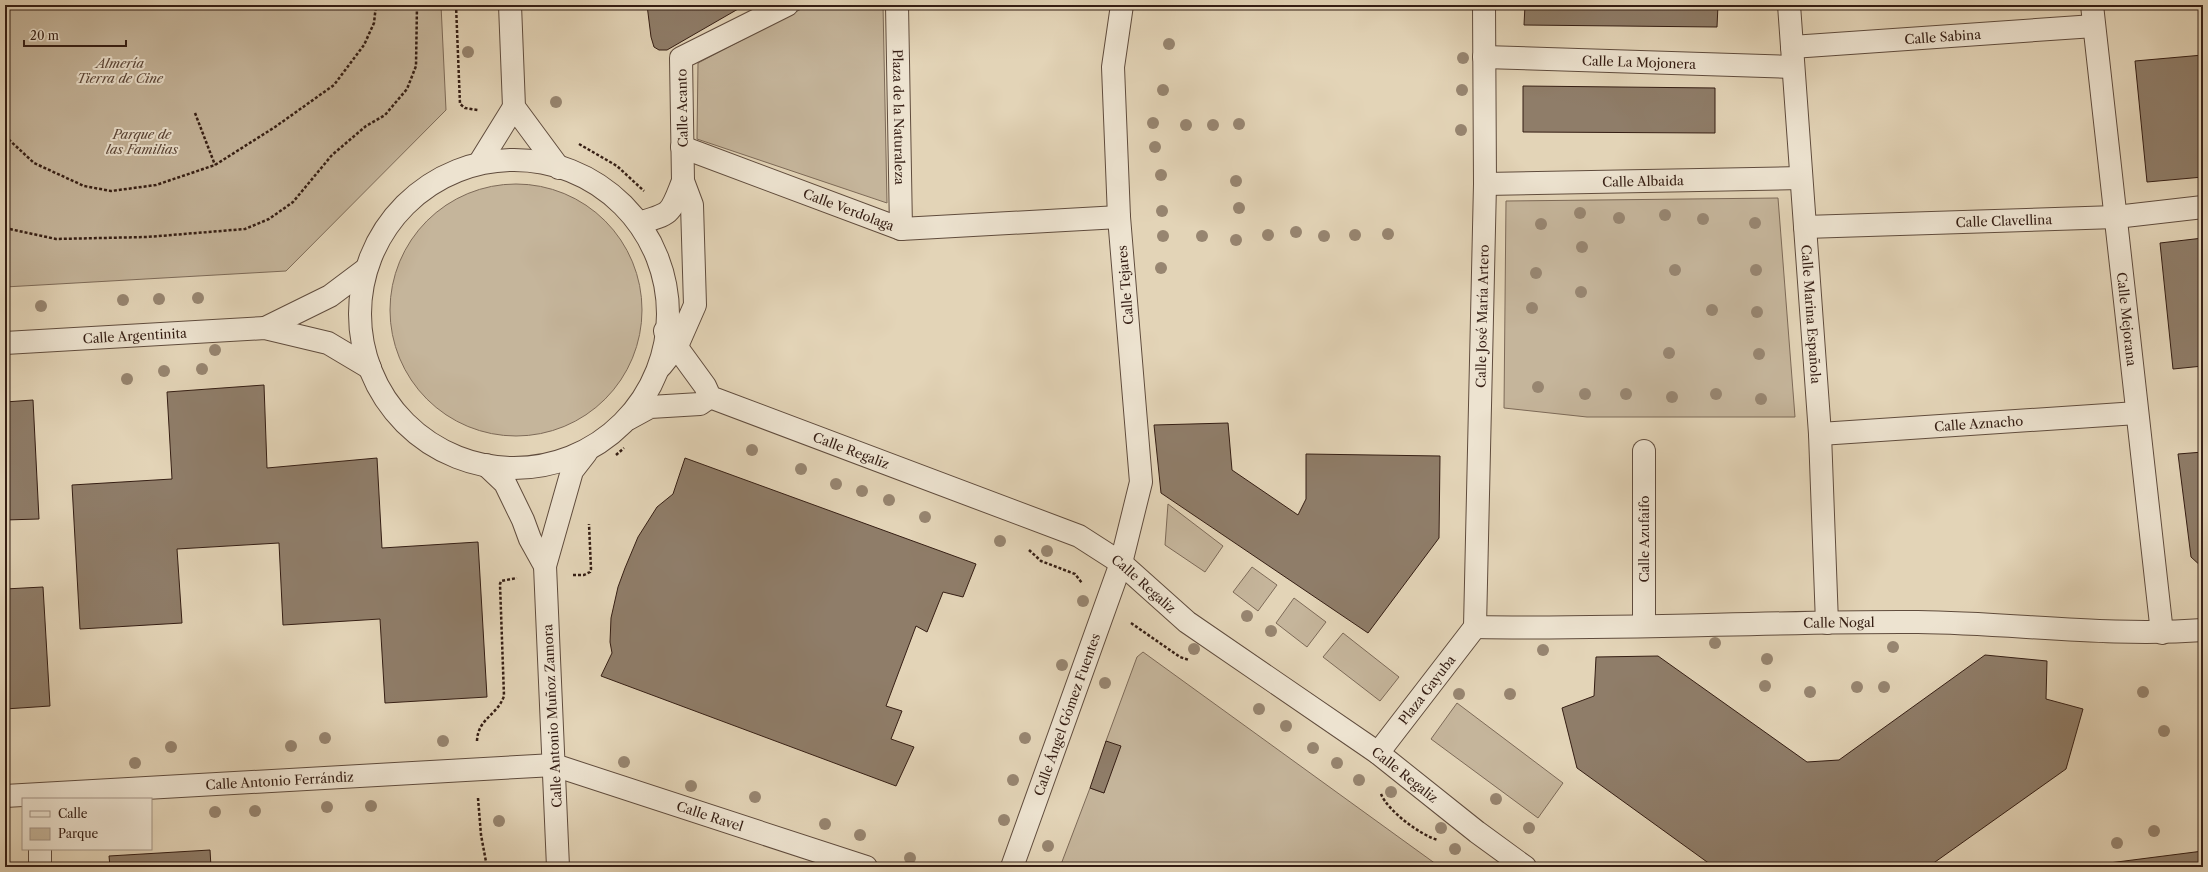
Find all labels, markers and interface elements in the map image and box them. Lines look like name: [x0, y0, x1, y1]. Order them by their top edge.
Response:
scale bar: [24, 22, 126, 48]
street label: Calle Sabina: [1904, 26, 1982, 47]
text: 20 m: [30, 28, 59, 43]
street label: Plaza de la Naturaleza: [890, 49, 908, 185]
street label: Calle La Mojonera: [1582, 52, 1696, 72]
park label: Almería Tierra de Cine: [77, 55, 164, 86]
street label: Calle Acanto: [673, 69, 691, 147]
park label: Parque de las Familias: [106, 126, 178, 157]
street label: Calle Albaida: [1602, 172, 1684, 190]
street label: Calle Verdolaga: [801, 185, 897, 234]
street label: Calle Clavellina: [1955, 211, 2053, 230]
street label: Calle Tejares: [1114, 244, 1136, 325]
street label: Calle José María Artero: [1472, 244, 1492, 388]
street label: Calle Marina Española: [1798, 244, 1824, 384]
street label: Calle Mejorana: [2114, 271, 2140, 367]
street label: Calle Argentinita: [82, 325, 187, 347]
street label: Calle Aznacho: [1934, 413, 2024, 434]
street label: Calle Regaliz: [811, 429, 892, 472]
street label: Calle Azufaifo: [1636, 495, 1652, 583]
street label: Calle Regaliz: [1109, 551, 1179, 616]
street label: Calle Nogal: [1803, 614, 1875, 631]
street label: Calle Antonio Muñoz Zamora: [539, 624, 565, 808]
street label: Calle Ángel Gómez Fuentes: [1030, 631, 1103, 798]
street label: Plaza Gayuba: [1395, 652, 1459, 727]
street label: Calle Regaliz: [1369, 743, 1442, 806]
street label: Calle Antonio Ferrándiz: [205, 768, 354, 793]
legend: [22, 798, 152, 850]
street label: Calle Ravel: [675, 798, 746, 834]
text: Calle: [58, 806, 88, 821]
text: Parque: [58, 826, 99, 841]

